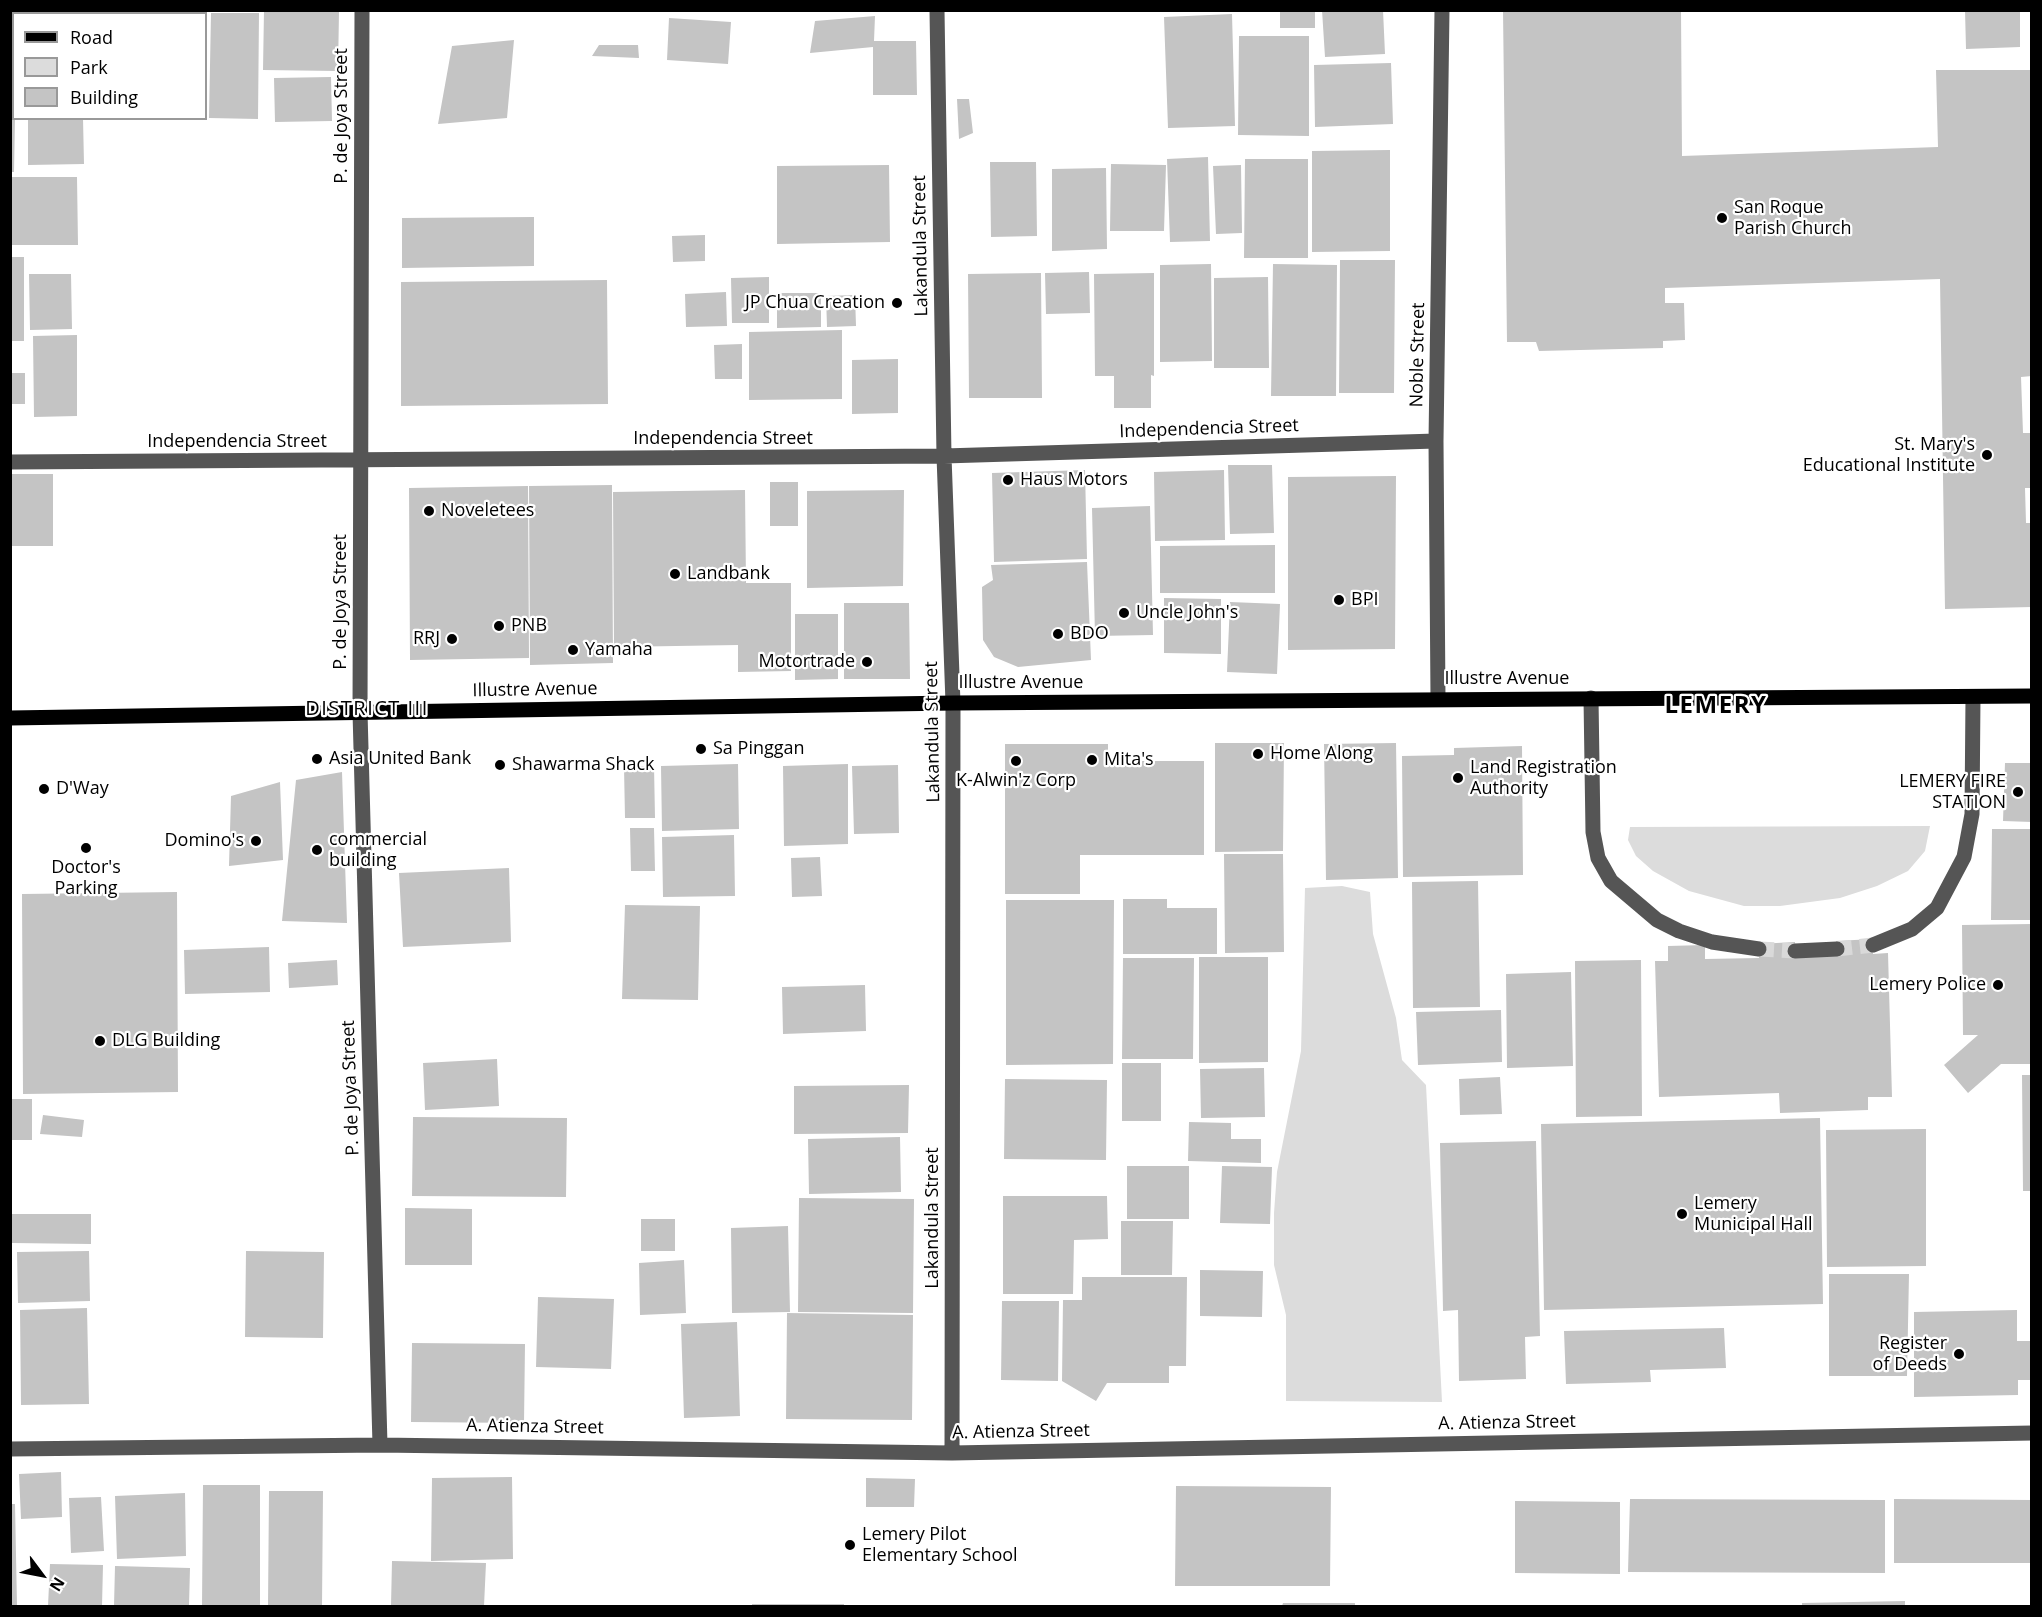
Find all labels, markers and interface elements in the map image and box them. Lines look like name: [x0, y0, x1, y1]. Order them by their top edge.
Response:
legend: [12, 12, 207, 120]
text: Road: [70, 25, 113, 49]
street label: P. de Joya Street: [331, 48, 353, 184]
text: Park: [70, 55, 108, 79]
text: Building: [70, 85, 138, 109]
street label: Lakandula Street: [909, 175, 933, 317]
place label: San Roque Parish Church: [1734, 197, 1851, 240]
marker: San Roque Parish Church: [1715, 211, 1729, 225]
place label: JP Chua Creation: [745, 292, 885, 314]
marker: JP Chua Creation: [890, 296, 904, 310]
street label: Noble Street: [1406, 302, 1430, 408]
street label: Independencia Street: [1119, 415, 1299, 443]
street label: Independencia Street: [633, 428, 813, 450]
street label: Independencia Street: [147, 431, 327, 453]
place label: St. Mary's Educational Institute: [1803, 434, 1975, 476]
marker: St. Mary's Educational Institute: [1980, 448, 1994, 462]
place label: Haus Motors: [1020, 469, 1128, 491]
marker: Haus Motors: [1001, 473, 1015, 487]
place label: Noveletees: [441, 500, 534, 522]
marker: Noveletees: [422, 504, 436, 518]
street label: P. de Joya Street: [330, 534, 352, 670]
place label: Landbank: [687, 563, 770, 585]
marker: Landbank: [668, 567, 682, 581]
place label: BPI: [1351, 589, 1378, 611]
marker: BPI: [1332, 593, 1346, 607]
place label: Uncle John's: [1136, 602, 1238, 624]
marker: Uncle John's: [1117, 606, 1131, 620]
place label: PNB: [511, 615, 547, 637]
marker: PNB: [492, 619, 506, 633]
place label: BDO: [1070, 623, 1109, 645]
marker: BDO: [1051, 627, 1065, 641]
place label: RRJ: [413, 628, 440, 650]
marker: RRJ: [445, 632, 459, 646]
place label: Yamaha: [585, 639, 653, 661]
marker: Yamaha: [566, 643, 580, 657]
place label: Motortrade: [758, 651, 855, 673]
marker: Motortrade: [860, 655, 874, 669]
street label: Lakandula Street: [921, 661, 945, 803]
street label: Illustre Avenue: [1445, 668, 1569, 690]
street label: Illustre Avenue: [959, 672, 1083, 694]
street label: Illustre Avenue: [472, 678, 598, 702]
district label: LEMERY: [1665, 692, 1767, 720]
district label: DISTRICT III: [305, 697, 429, 721]
place label: Sa Pinggan: [713, 738, 805, 760]
marker: Sa Pinggan: [694, 742, 708, 756]
place label: Home Along: [1270, 743, 1373, 765]
marker: Home Along: [1251, 747, 1265, 761]
place label: Asia United Bank: [329, 748, 471, 770]
place label: Mita's: [1104, 749, 1154, 771]
marker: Asia United Bank: [310, 752, 324, 766]
marker: Mita's: [1085, 753, 1099, 767]
place label: Shawarma Shack: [512, 754, 655, 776]
marker: K-Alwin'z Corp: [1009, 754, 1023, 768]
place label: Land Registration Authority: [1470, 757, 1617, 800]
marker: Shawarma Shack: [493, 758, 507, 772]
place label: K-Alwin'z Corp: [956, 770, 1076, 792]
marker: Land Registration Authority: [1451, 771, 1465, 785]
place label: LEMERY FIRE STATION: [1899, 771, 2006, 814]
place label: D'Way: [56, 778, 109, 800]
marker: D'Way: [37, 782, 51, 796]
marker: LEMERY FIRE STATION: [2011, 785, 2025, 799]
place label: commercial building: [329, 829, 427, 872]
place label: Domino's: [165, 830, 244, 852]
marker: Domino's: [249, 834, 263, 848]
marker: Doctor's Parking: [79, 841, 93, 855]
marker: commercial building: [310, 843, 324, 857]
place label: Doctor's Parking: [51, 857, 121, 900]
place label: Lemery Police: [1869, 974, 1986, 996]
marker: Lemery Police: [1991, 978, 2005, 992]
street label: P. de Joya Street: [338, 1020, 364, 1156]
place label: DLG Building: [112, 1030, 220, 1052]
marker: DLG Building: [93, 1034, 107, 1048]
street label: Lakandula Street: [922, 1147, 944, 1289]
place label: Lemery Municipal Hall: [1694, 1193, 1813, 1236]
marker: Lemery Municipal Hall: [1675, 1207, 1689, 1221]
place label: Register of Deeds: [1873, 1333, 1947, 1376]
marker: Register of Deeds: [1952, 1347, 1966, 1361]
street label: A. Atienza Street: [1438, 1411, 1576, 1435]
street label: A. Atienza Street: [466, 1415, 604, 1439]
street label: A. Atienza Street: [952, 1420, 1090, 1444]
place label: Lemery Pilot Elementary School: [862, 1524, 1018, 1567]
marker: Lemery Pilot Elementary School: [843, 1538, 857, 1552]
north arrow: [12, 1545, 72, 1605]
text: N: [44, 1573, 70, 1596]

